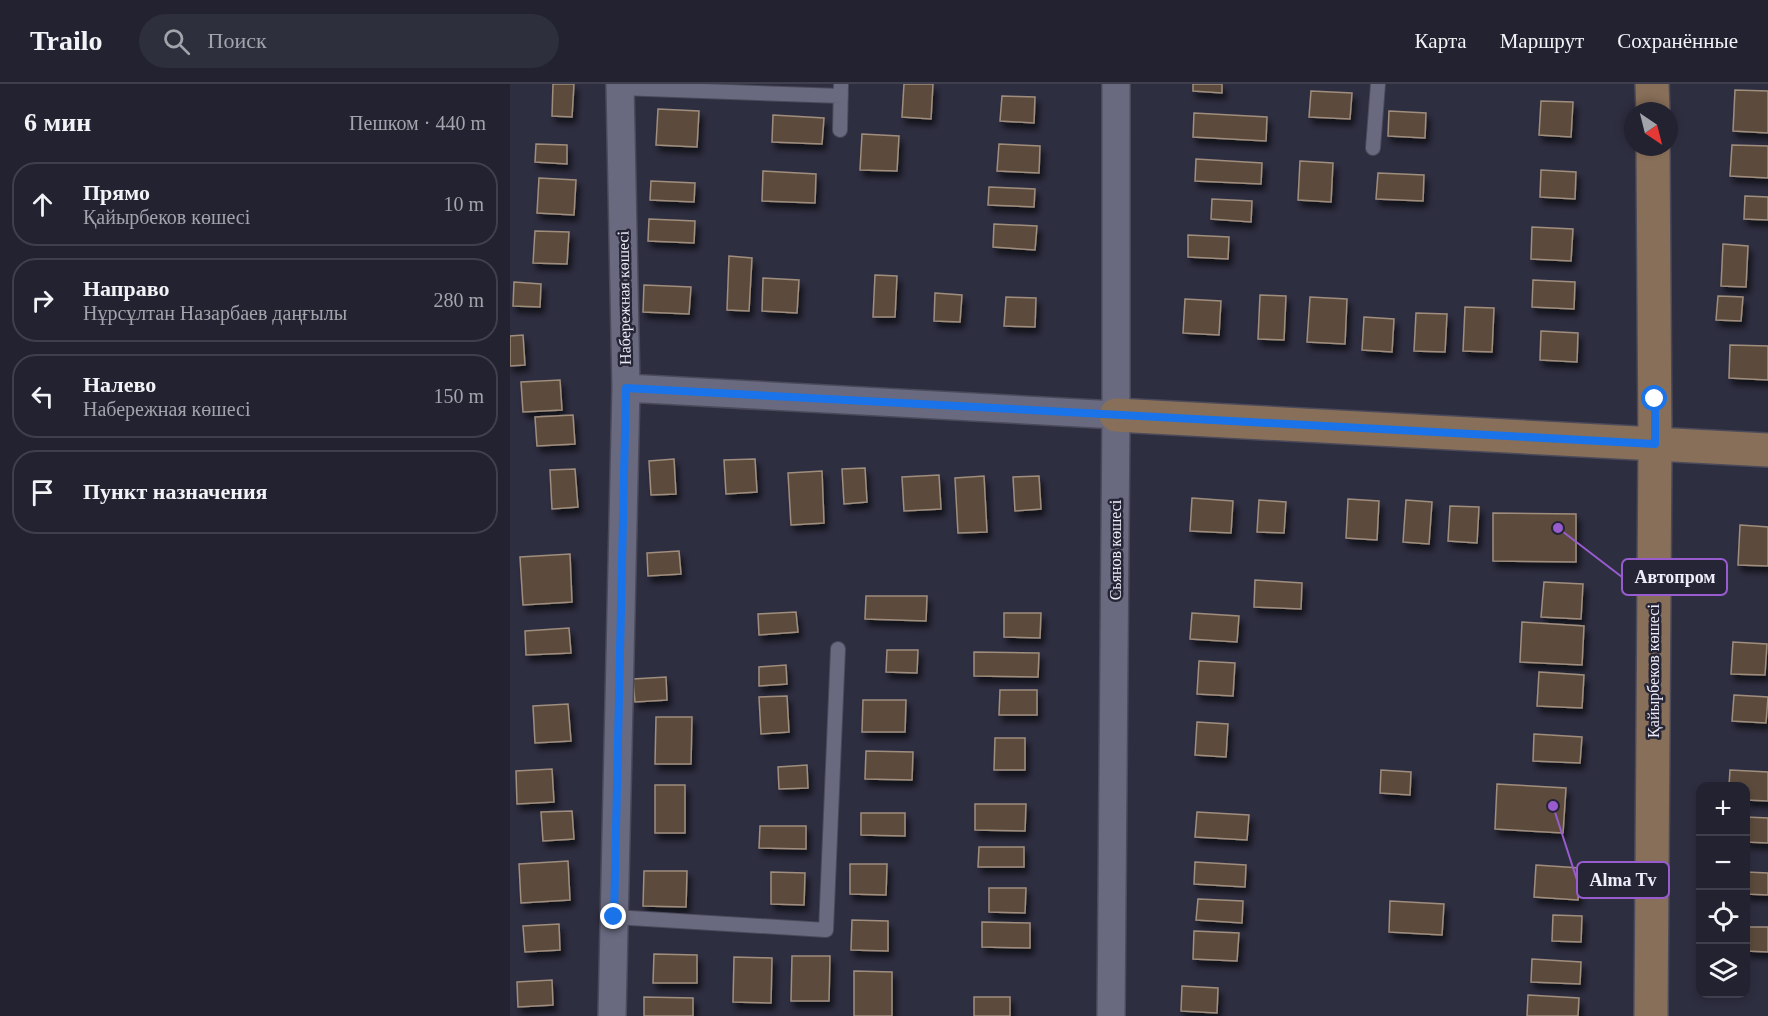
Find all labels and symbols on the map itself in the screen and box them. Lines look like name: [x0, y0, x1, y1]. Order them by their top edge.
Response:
north arrow: [1624, 102, 1678, 156]
street label: Набережная көшесі: [614, 230, 635, 365]
route start: [1641, 385, 1667, 411]
street label: Сьянов көшесі: [1107, 499, 1124, 600]
callout: Автопром: [1622, 559, 1727, 595]
text: Автопром: [1634, 567, 1716, 587]
street label: Қайырбеков көшесі: [1645, 604, 1663, 738]
callout: Alma Tv: [1577, 862, 1669, 898]
text: Alma Tv: [1589, 870, 1657, 890]
route end: [600, 903, 626, 929]

